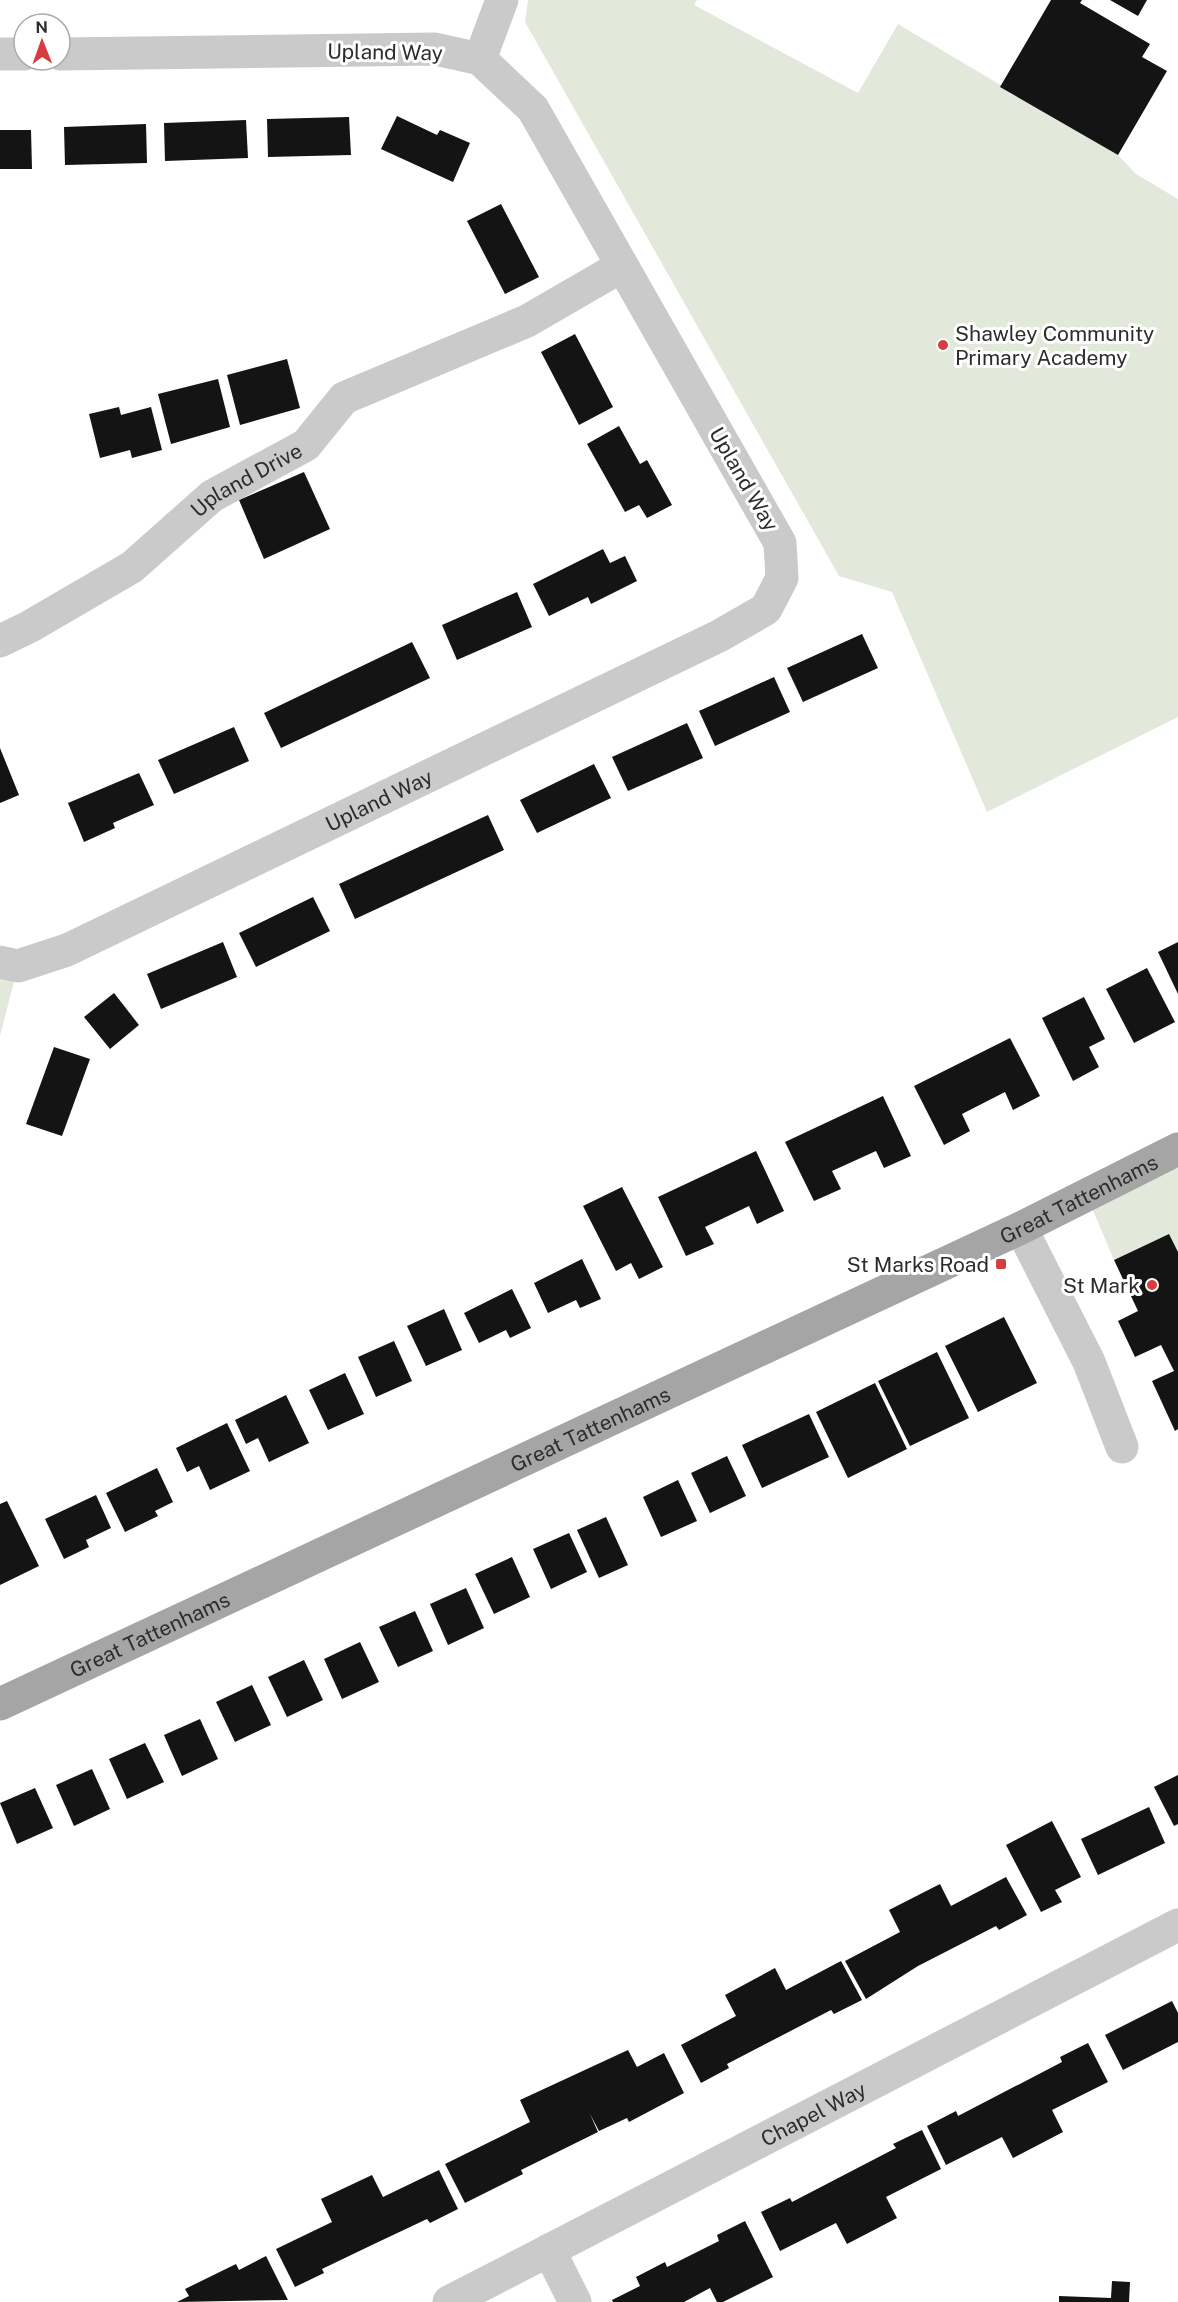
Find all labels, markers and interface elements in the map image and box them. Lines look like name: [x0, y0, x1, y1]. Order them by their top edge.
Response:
north arrow: [12, 12, 72, 72]
text: N: [35, 18, 48, 37]
street label: Upland Way: [327, 38, 443, 66]
place label: Shawley Community Primary Academy: [955, 321, 1154, 370]
marker: Shawley Community Primary Academy: [936, 338, 950, 352]
street label: Upland Way: [704, 423, 784, 535]
street label: Upland Drive: [185, 437, 306, 522]
street label: Upland Way: [321, 763, 436, 836]
street label: Great Tattenhams: [996, 1149, 1162, 1249]
place label: St Marks Road: [847, 1252, 989, 1277]
marker: St Marks Road: [994, 1257, 1008, 1271]
place label: St Mark: [1063, 1273, 1140, 1298]
marker: St Mark: [1145, 1278, 1159, 1292]
street label: Great Tattenhams: [506, 1381, 674, 1477]
street label: Great Tattenhams: [66, 1586, 233, 1682]
street label: Chapel Way: [756, 2076, 870, 2151]

